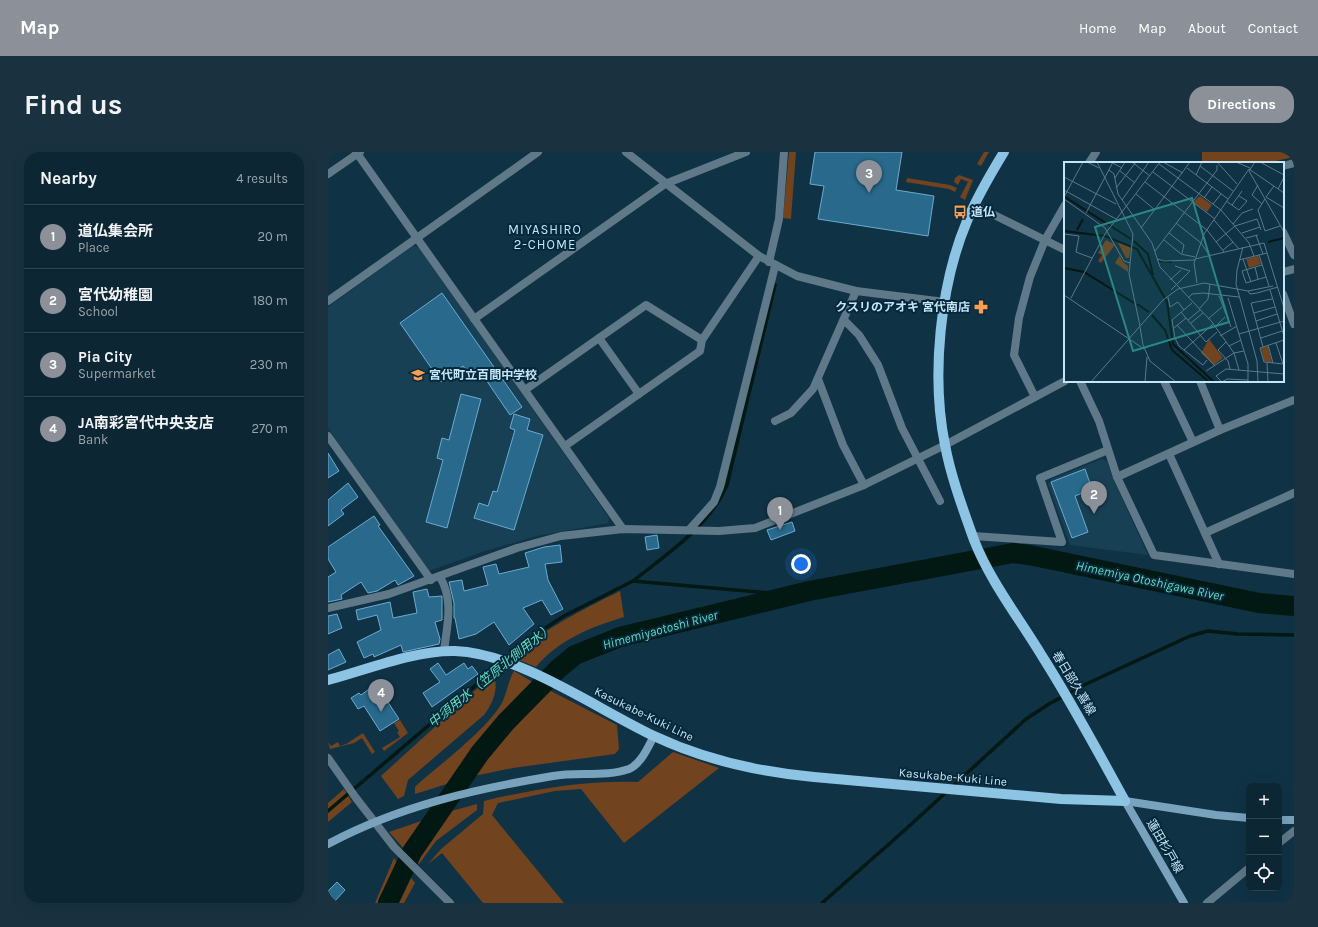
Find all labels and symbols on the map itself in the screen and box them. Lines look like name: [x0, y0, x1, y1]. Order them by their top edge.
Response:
pin: 3: [856, 160, 882, 193]
inset map: [1064, 162, 1284, 382]
bus stop icon: 道仏: [952, 204, 968, 220]
place label: 道仏: [971, 205, 995, 219]
district label: MIYASHIRO 2-CHOME: [508, 222, 582, 252]
pharmacy icon: クスリのアオキ 宮代南店: [973, 299, 989, 315]
place label: クスリのアオキ 宮代南店: [835, 300, 970, 314]
school or university icon: 宮代町立百間中学校: [410, 367, 426, 383]
place label: 宮代町立百間中学校: [429, 368, 537, 382]
pin: 2: [1081, 481, 1107, 514]
pin: 1: [767, 497, 793, 530]
your location: [791, 554, 811, 574]
water label: Himemiya Otoshigawa River: [1075, 557, 1226, 604]
water label: Himemiyaotoshi River: [601, 607, 720, 652]
water label: 中須用水（笠原北側用水）: [425, 620, 556, 730]
street label: 春日部久喜線: [1049, 649, 1099, 717]
pin: 4: [368, 679, 394, 712]
street label: Kasukabe-Kuki Line: [592, 684, 696, 744]
street label: Kasukabe-Kuki Line: [898, 765, 1008, 789]
street label: 蓮田杉戸線: [1144, 817, 1186, 875]

